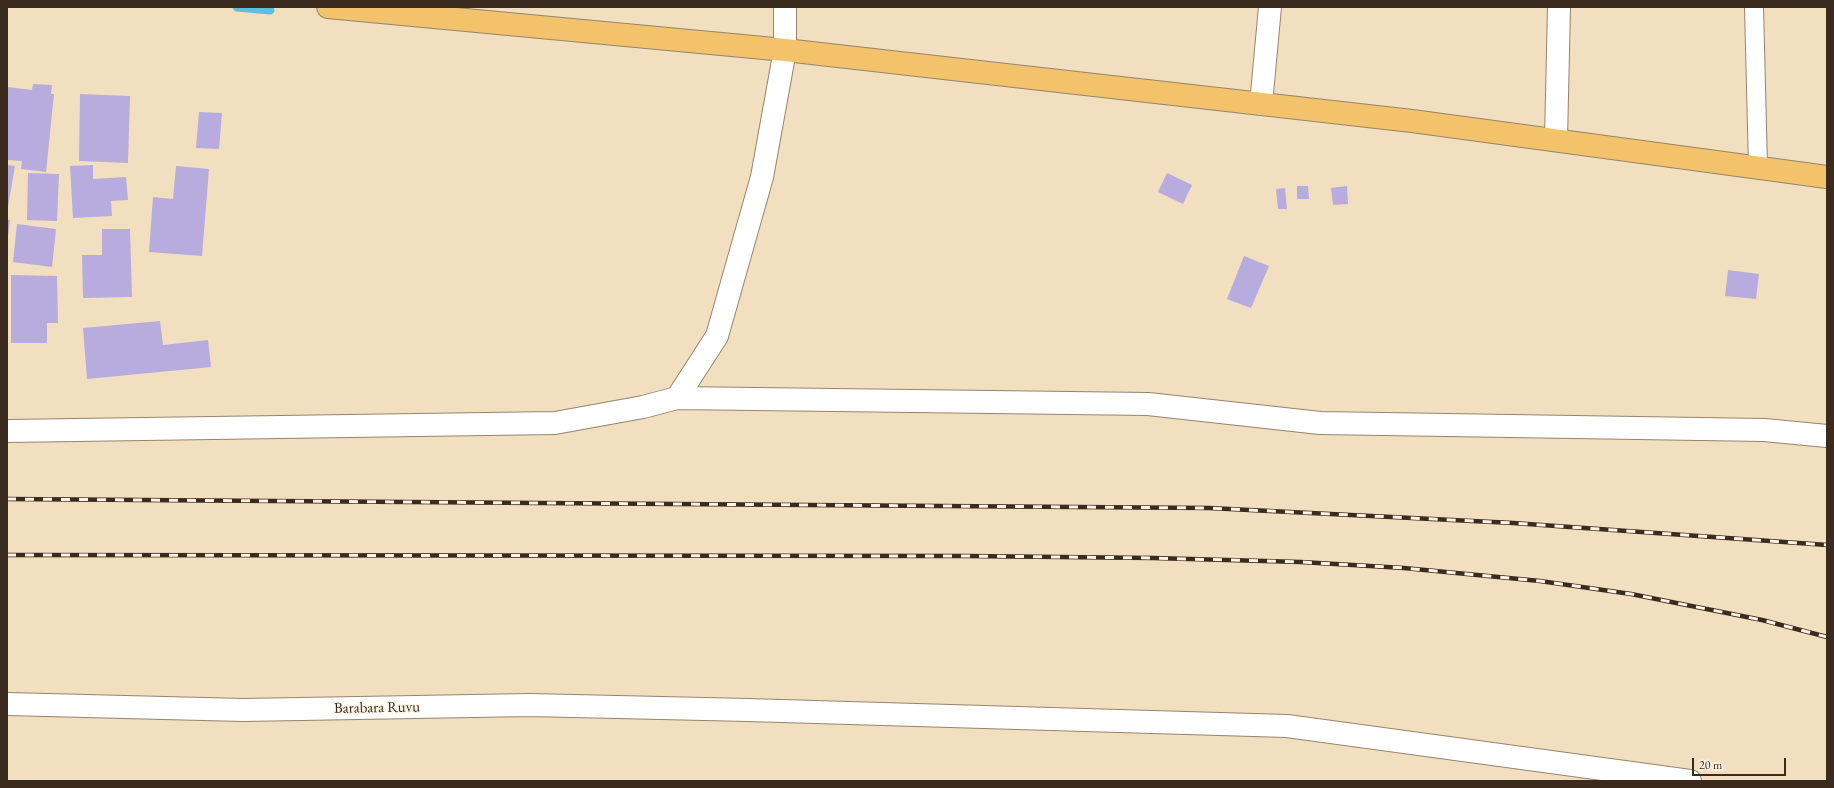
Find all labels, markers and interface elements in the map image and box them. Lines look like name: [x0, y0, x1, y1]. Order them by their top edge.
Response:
street label: Barabara Ruvu: [334, 698, 420, 718]
scale bar: [1694, 750, 1788, 776]
text: 20 m: [1699, 757, 1722, 773]

